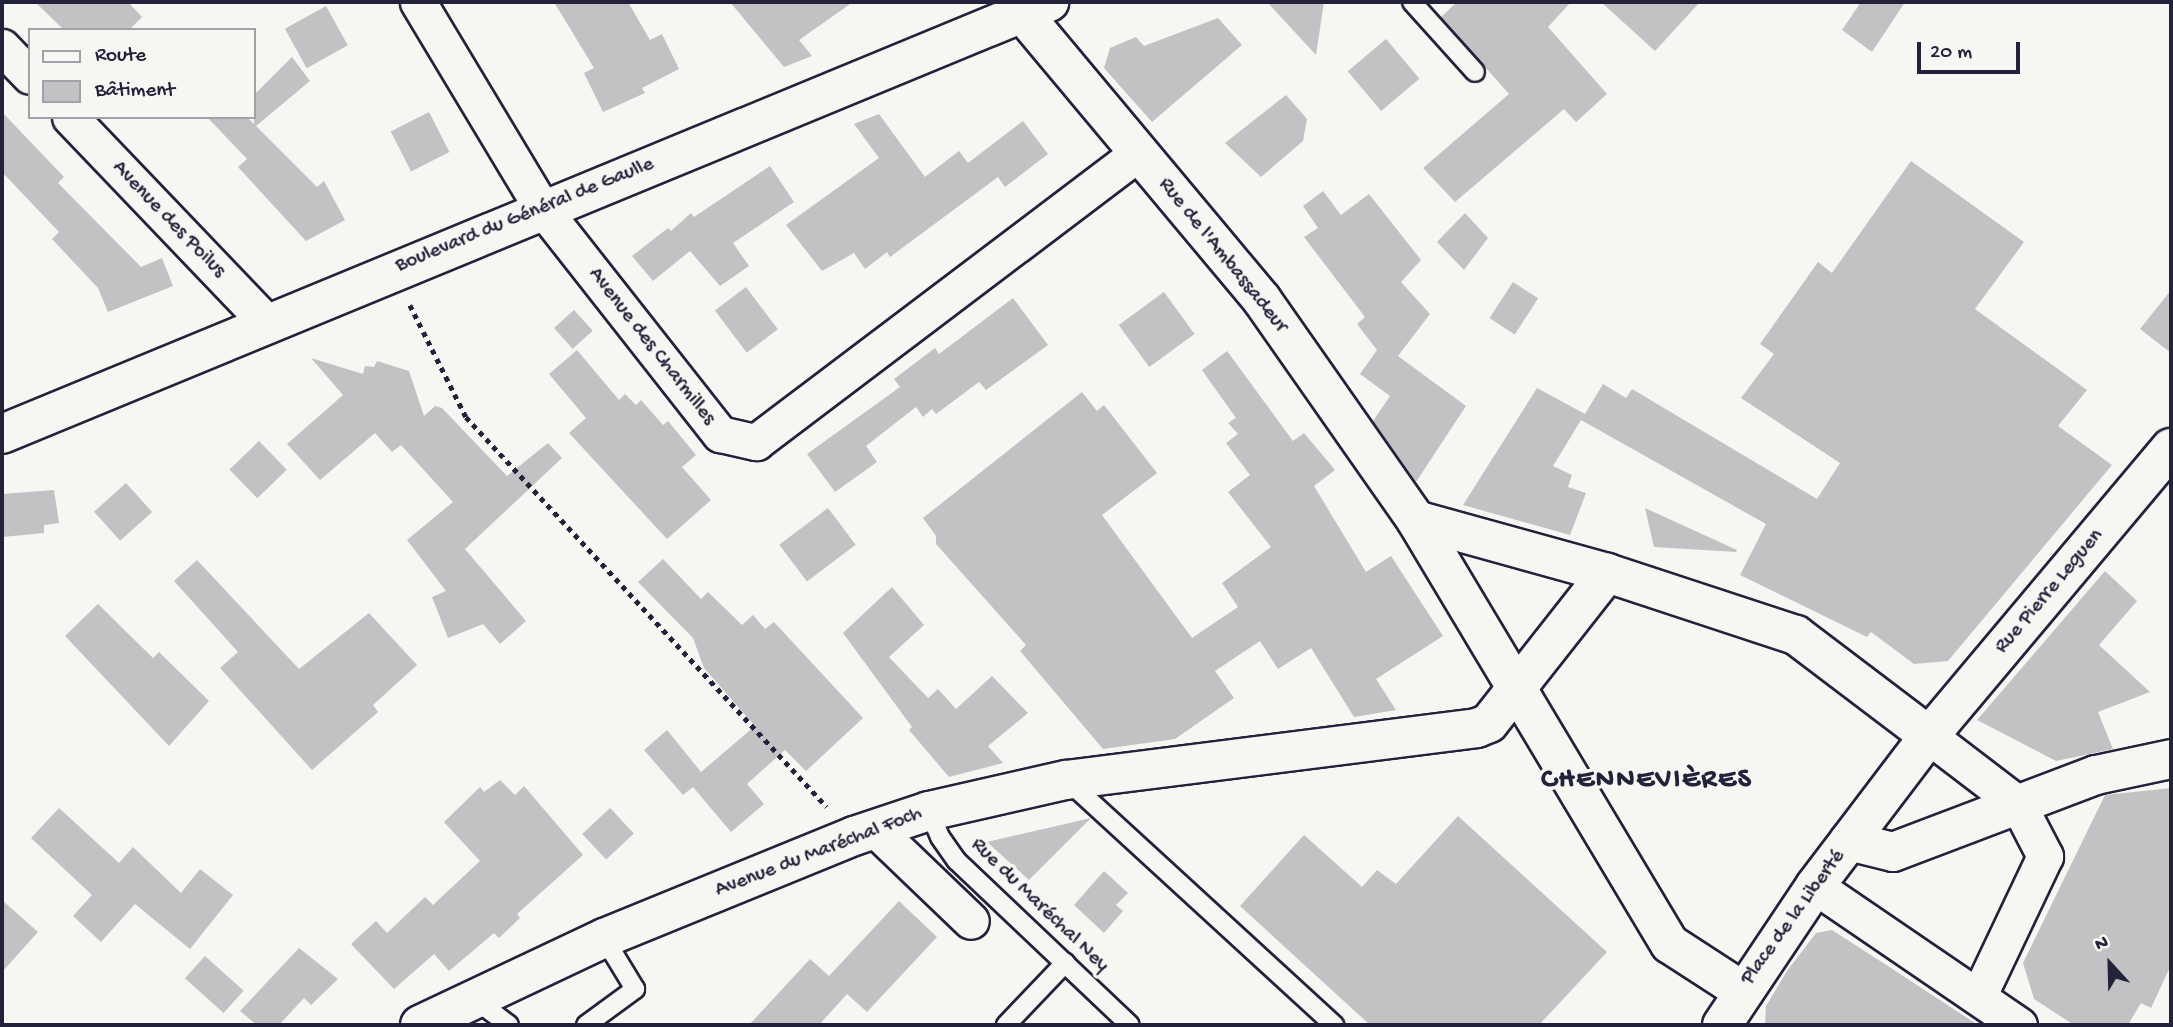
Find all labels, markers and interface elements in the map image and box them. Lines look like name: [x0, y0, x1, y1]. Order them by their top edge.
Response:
legend: [28, 28, 256, 119]
scale bar: [1921, 28, 2024, 72]
text: 20 m: [1930, 41, 1972, 66]
text: Route: [95, 44, 146, 69]
text: Bâtiment: [95, 79, 175, 104]
street label: Boulevard du Général de Gaulle: [392, 153, 658, 279]
street label: Avenue des Poilus: [106, 156, 230, 284]
street label: Rue de l'Ambassadeur: [1152, 173, 1292, 339]
street label: Avenue des Charmilles: [582, 263, 720, 431]
street label: Rue Pierre Leguen: [1990, 524, 2110, 660]
district label: CHENNEVIÈRES: [1543, 764, 1751, 798]
street label: Avenue du Maréchal Foch: [712, 802, 926, 904]
street label: Rue du Maréchal Ney: [964, 833, 1114, 979]
street label: Place de la Liberté: [1736, 845, 1852, 991]
north arrow: [2075, 929, 2145, 999]
text: N: [2092, 931, 2112, 957]

